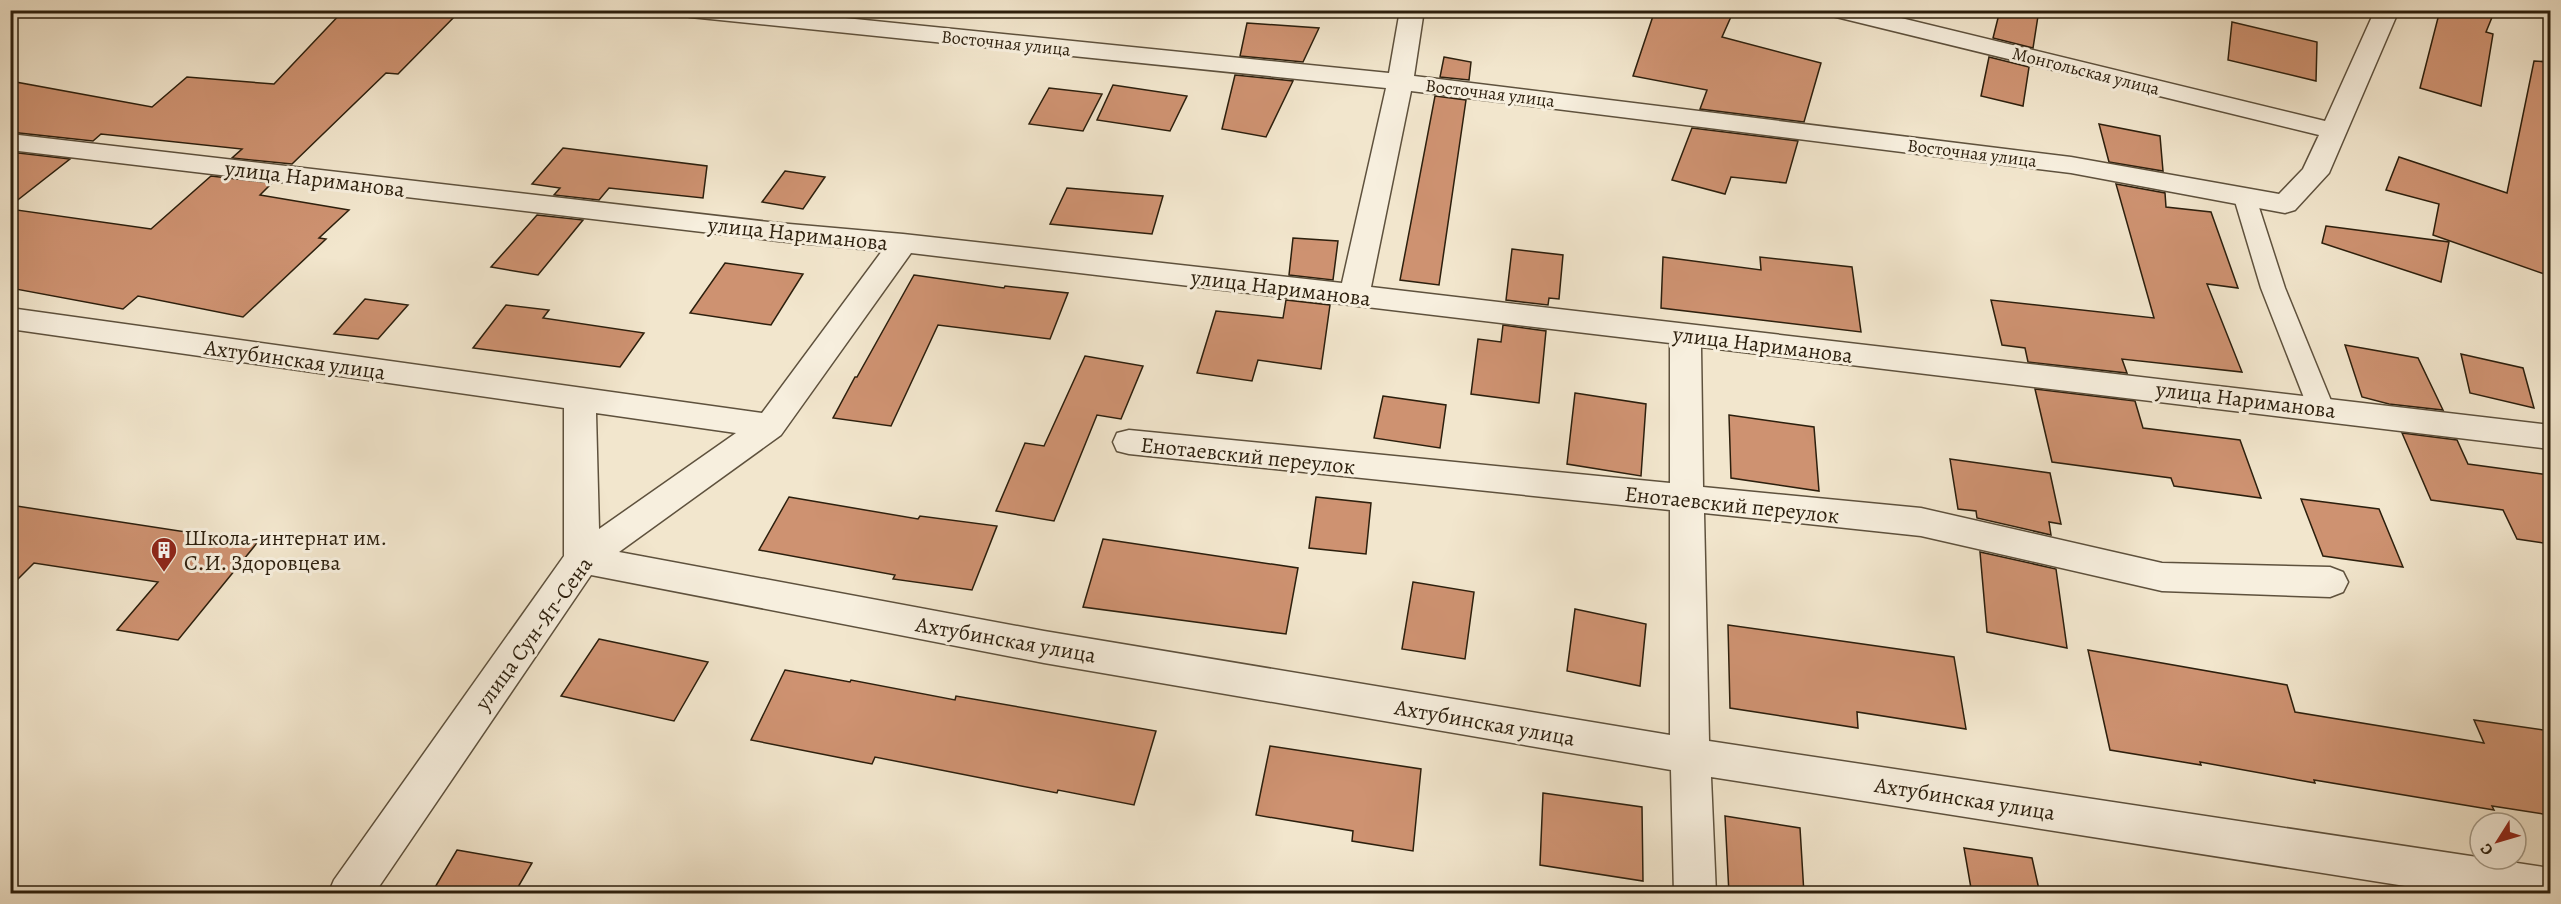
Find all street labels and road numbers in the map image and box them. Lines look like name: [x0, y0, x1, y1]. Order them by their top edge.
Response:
street label: Восточная улица: [940, 24, 1073, 62]
street label: Монгольская улица: [2010, 41, 2163, 101]
street label: Восточная улица: [1424, 73, 1557, 113]
street label: Восточная улица: [1906, 133, 2039, 173]
street label: улица Нариманова: [222, 153, 407, 205]
street label: улица Нариманова: [705, 210, 890, 258]
street label: улица Нариманова: [1188, 262, 1373, 314]
street label: улица Нариманова: [1670, 319, 1855, 371]
street label: Ахтубинская улица: [201, 332, 388, 388]
street label: улица Нариманова: [2153, 374, 2338, 426]
street label: Енотаевский переулок: [1139, 430, 1357, 482]
street label: Енотаевский переулок: [1623, 479, 1841, 531]
street label: улица Сун-Ят-Сена: [467, 550, 600, 717]
street label: Ахтубинская улица: [912, 609, 1099, 671]
street label: Ахтубинская улица: [1391, 692, 1578, 754]
street label: Ахтубинская улица: [1871, 770, 2058, 828]

